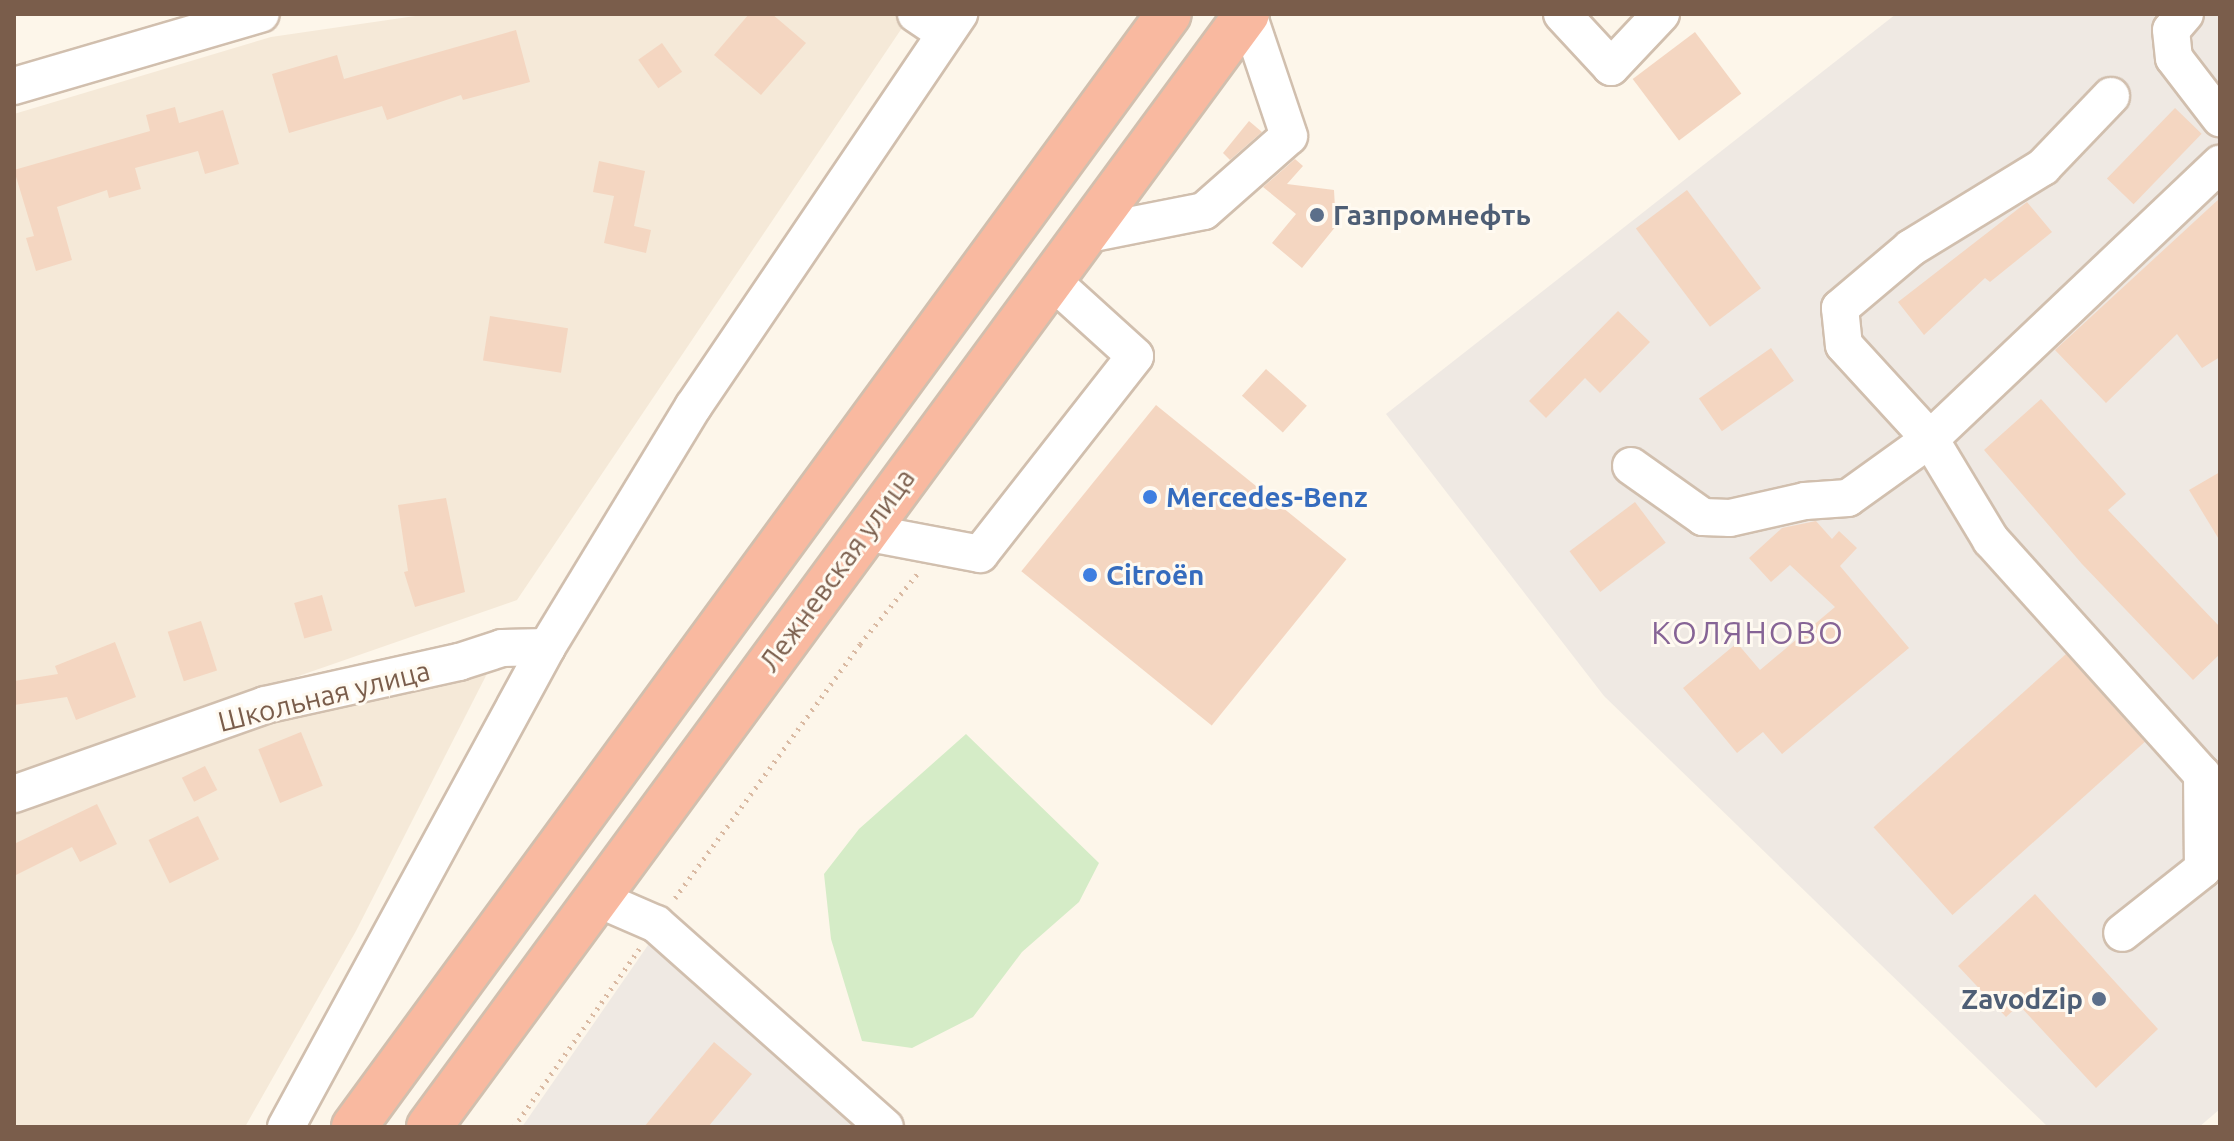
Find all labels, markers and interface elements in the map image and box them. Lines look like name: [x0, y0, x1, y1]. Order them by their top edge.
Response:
place label: Газпромнефть: [1333, 198, 1531, 232]
marker: Газпромнефть: [1308, 206, 1326, 224]
street label: Лежневская улица: [752, 462, 922, 678]
place label: Mercedes-Benz: [1166, 480, 1368, 514]
marker: Mercedes-Benz: [1141, 488, 1159, 506]
place label: Citroën: [1106, 558, 1204, 592]
marker: Citroën: [1081, 566, 1099, 584]
district label: КОЛЯНОВО: [1651, 613, 1845, 651]
street label: Школьная улица: [215, 653, 433, 739]
place label: ZavodZip: [1961, 982, 2083, 1016]
marker: ZavodZip: [2090, 990, 2108, 1008]

